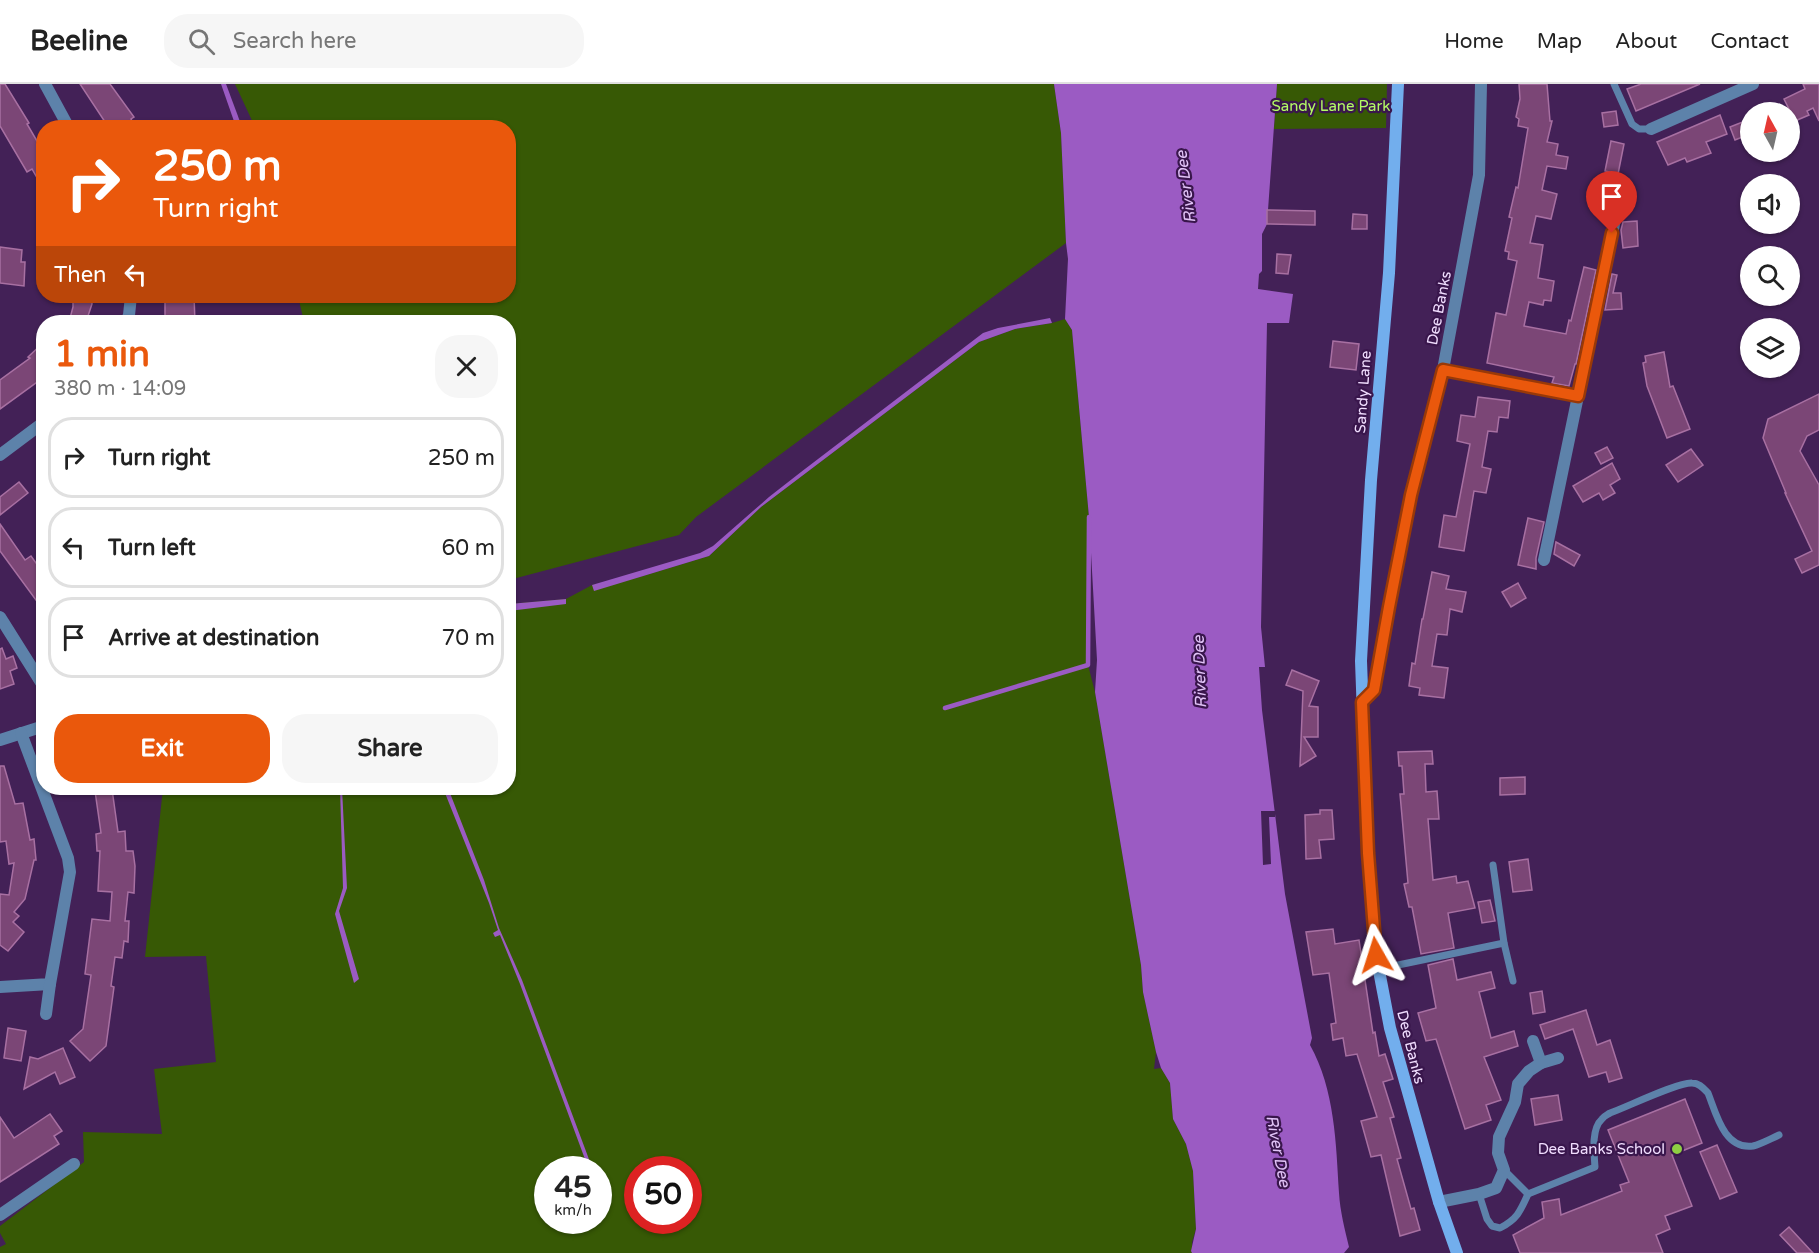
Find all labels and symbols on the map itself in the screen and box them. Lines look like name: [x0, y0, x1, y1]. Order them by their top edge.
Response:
park label: Sandy Lane Park: [1272, 97, 1390, 115]
north arrow: [1740, 102, 1800, 162]
water label: River Dee: [1172, 149, 1200, 224]
pin: [1586, 171, 1637, 233]
street label: Dee Banks: [1423, 269, 1455, 347]
street label: Sandy Lane: [1351, 350, 1375, 434]
water label: River Dee: [1189, 634, 1211, 709]
position arrow: [1344, 923, 1408, 987]
street label: Dee Banks: [1393, 1008, 1429, 1086]
water label: River Dee: [1261, 1113, 1295, 1190]
place label: Dee Banks School: [1538, 1140, 1665, 1158]
marker: Dee Banks School: [1670, 1142, 1684, 1156]
speed limit sign: 50: [624, 1156, 702, 1234]

